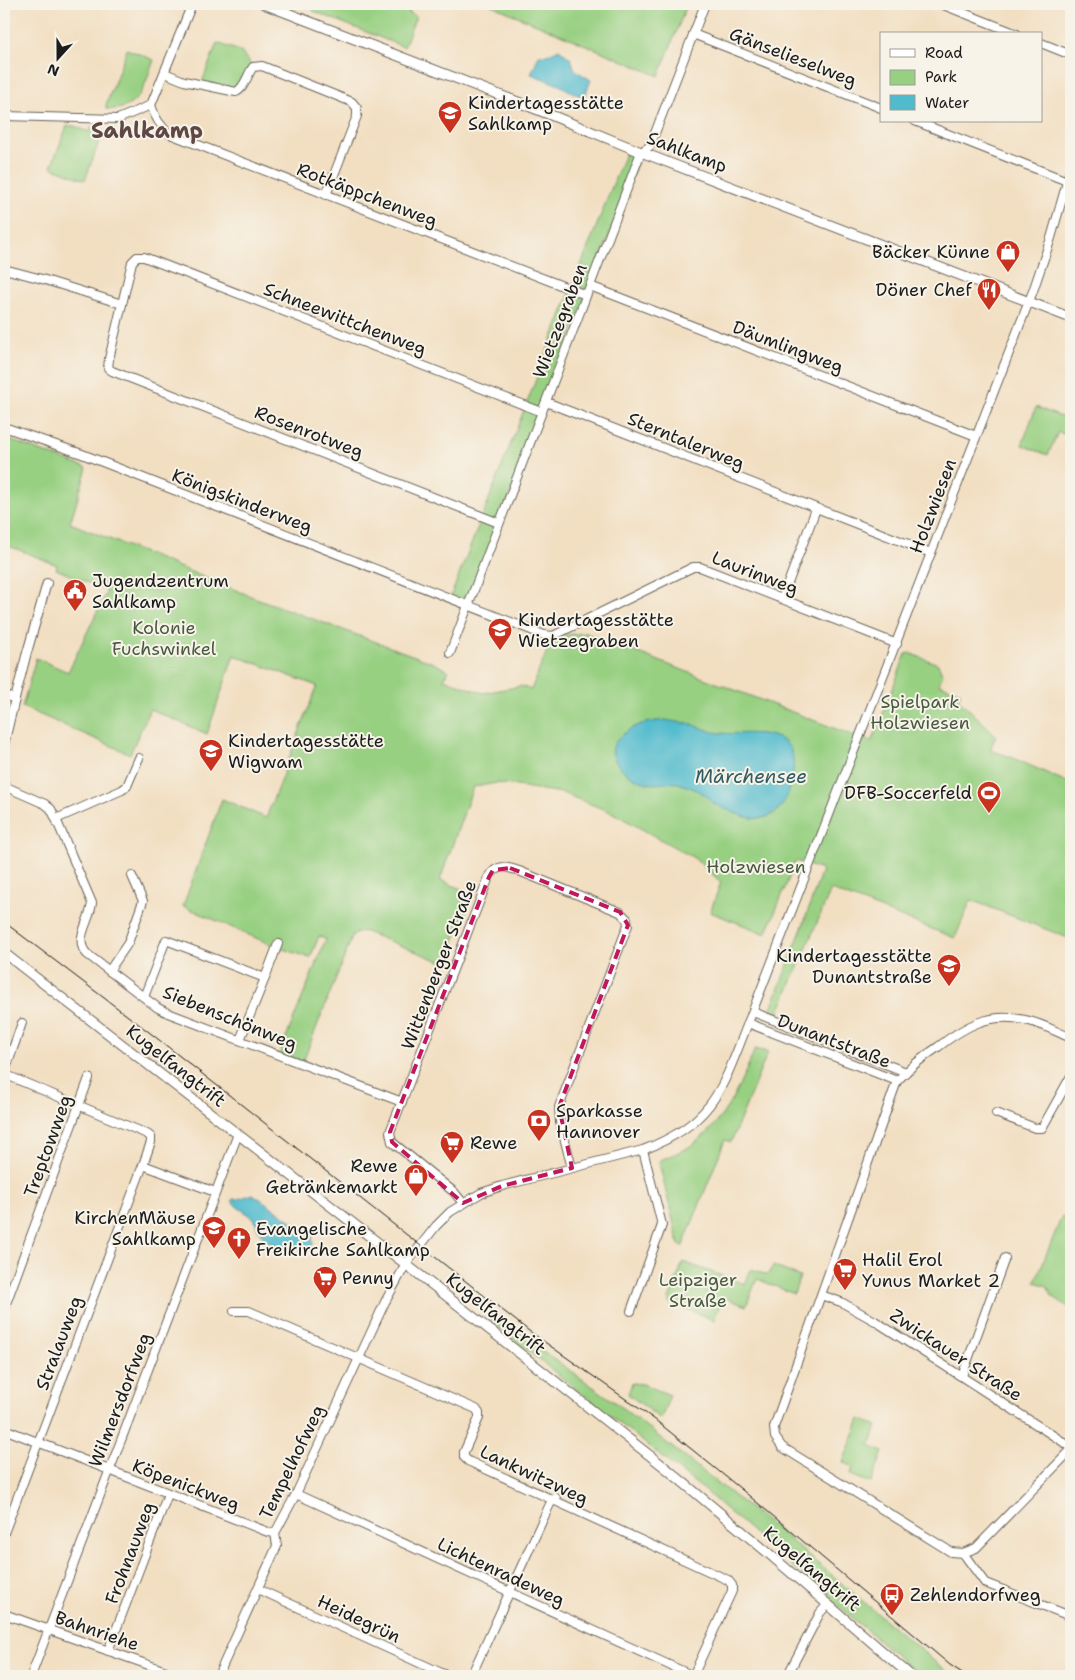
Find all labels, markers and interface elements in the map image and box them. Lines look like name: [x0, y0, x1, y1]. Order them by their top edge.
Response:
street label: Gänselieselweg: [726, 22, 860, 92]
north arrow: [32, 32, 82, 82]
legend: [880, 32, 1042, 122]
text: Road: [925, 43, 963, 63]
text: N: [45, 60, 62, 81]
text: Park: [925, 67, 957, 87]
place label: Kindertagesstätte Sahlkamp: [468, 91, 624, 136]
text: Water: [925, 93, 969, 113]
school or university icon: Kindertagesstätte Sahlkamp: [437, 100, 463, 134]
district label: Sahlkamp: [91, 116, 203, 145]
street label: Sahlkamp: [643, 126, 731, 178]
street label: Rotkäppchenweg: [293, 157, 441, 233]
shop icon: Bäcker Künne: [995, 239, 1021, 273]
place label: Bäcker Künne: [872, 240, 990, 264]
street label: Wietzegraben: [527, 260, 593, 382]
street label: Schneewittchenweg: [260, 277, 430, 361]
restaurant icon: Döner Chef: [976, 277, 1002, 311]
place label: Döner Chef: [875, 278, 972, 302]
street label: Däumlingweg: [729, 315, 847, 379]
street label: Rosenrotweg: [251, 400, 367, 464]
street label: Sterntalerweg: [624, 407, 748, 475]
street label: Holzwiesen: [904, 455, 962, 557]
street label: Königskinderweg: [168, 463, 316, 539]
street label: Laurinweg: [708, 546, 802, 600]
place label: Jugendzentrum Sahlkamp: [92, 569, 229, 614]
public building icon: Jugendzentrum Sahlkamp: [62, 578, 88, 612]
place label: Kindertagesstätte Wietzegraben: [518, 608, 674, 653]
park label: Kolonie Fuchswinkel: [112, 616, 217, 661]
school or university icon: Kindertagesstätte Wietzegraben: [487, 617, 513, 651]
park label: Spielpark Holzwiesen: [870, 690, 970, 735]
place label: Kindertagesstätte Wigwam: [228, 729, 384, 774]
school or university icon: Kindertagesstätte Wigwam: [198, 738, 224, 772]
water label: Märchensee: [695, 764, 807, 789]
sports icon: DFB-Soccerfeld: [976, 780, 1002, 814]
place label: DFB-Soccerfeld: [844, 781, 972, 805]
park label: Holzwiesen: [706, 855, 806, 879]
street label: Wittenberger Straße: [396, 877, 482, 1053]
place label: Kindertagesstätte Dunantstraße: [776, 944, 932, 989]
school or university icon: Kindertagesstätte Dunantstraße: [936, 953, 962, 987]
street label: Siebenschönweg: [159, 980, 301, 1056]
street label: Dunantstraße: [774, 1008, 894, 1074]
street label: Kugelfangtrift: [121, 1019, 231, 1113]
street label: Treptowweg: [18, 1091, 78, 1201]
place label: Sparkasse Hannover: [556, 1099, 643, 1144]
bank icon: Sparkasse Hannover: [526, 1108, 552, 1142]
supermarket icon: Rewe: [439, 1130, 465, 1164]
place label: Rewe: [470, 1131, 518, 1155]
place label: Rewe Getränkemarkt: [266, 1154, 398, 1199]
shop icon: Rewe Getränkemarkt: [403, 1163, 429, 1197]
place label: KirchenMäuse Sahlkamp: [74, 1206, 196, 1251]
school or university icon: KirchenMäuse Sahlkamp: [201, 1215, 227, 1249]
place label: Evangelische Freikirche Sahlkamp: [256, 1217, 430, 1262]
church icon: Evangelische Freikirche Sahlkamp: [226, 1226, 252, 1260]
place label: Halil Erol Yunus Market 2: [862, 1248, 1000, 1293]
supermarket icon: Halil Erol Yunus Market 2: [832, 1257, 858, 1291]
supermarket icon: Penny: [312, 1265, 338, 1299]
place label: Penny: [342, 1266, 394, 1290]
street label: Kugelfangtrift: [441, 1267, 551, 1361]
park label: Leipziger Straße: [659, 1268, 737, 1313]
street label: Stralauweg: [30, 1292, 88, 1394]
street label: Zwickauer Straße: [885, 1303, 1027, 1407]
street label: Wilmersdorfweg: [83, 1329, 157, 1471]
street label: Tempelhofweg: [254, 1401, 330, 1523]
street label: Lankwitzweg: [476, 1439, 592, 1511]
street label: Köpenickweg: [129, 1454, 243, 1516]
street label: Frohnauweg: [100, 1499, 160, 1607]
street label: Kugelfangtrift: [758, 1521, 866, 1617]
street label: Lichtenradeweg: [433, 1532, 569, 1612]
bus stop icon: Zehlendorfweg: [879, 1582, 905, 1616]
place label: Zehlendorfweg: [910, 1583, 1041, 1607]
street label: Heidegrün: [314, 1589, 404, 1649]
street label: Bahnriehe: [52, 1605, 142, 1657]

